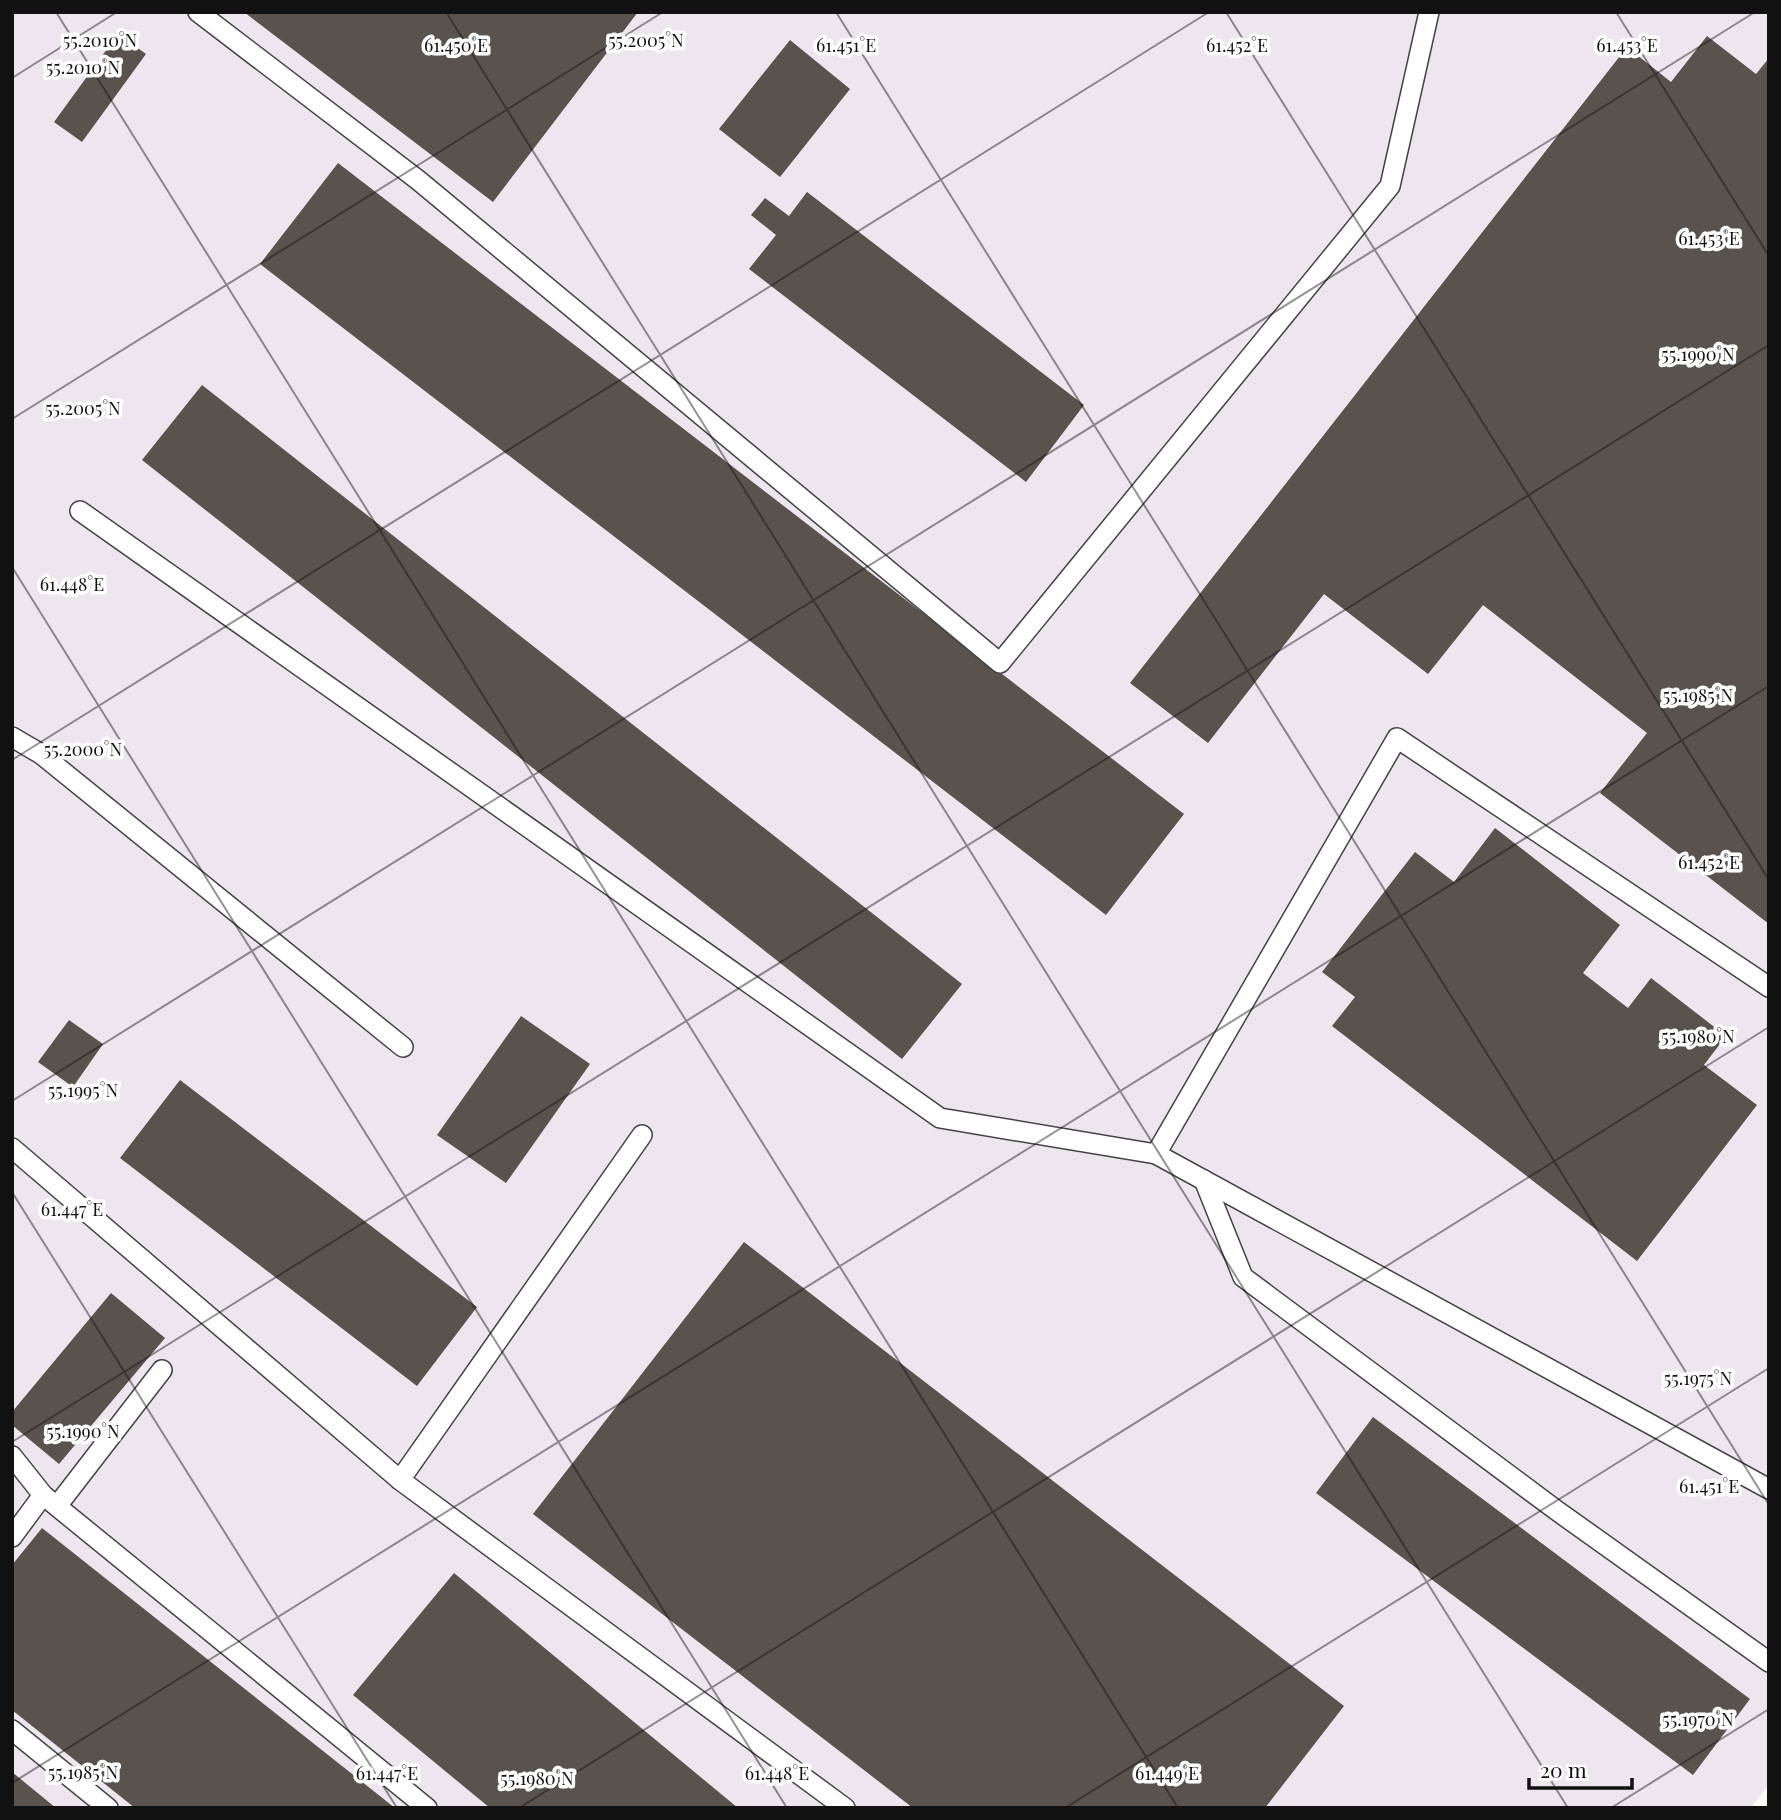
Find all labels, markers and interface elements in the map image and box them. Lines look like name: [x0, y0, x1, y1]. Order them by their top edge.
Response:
text: 55.2010°N: [63, 28, 138, 52]
text: 55.2005°N: [608, 28, 684, 52]
text: 61.450°E: [424, 33, 488, 57]
text: 61.451°E: [816, 33, 876, 57]
text: 61.452°E: [1206, 33, 1268, 57]
text: 61.453°E: [1596, 33, 1658, 57]
text: 55.2010°N: [46, 55, 121, 79]
text: 61.453°E: [1678, 226, 1740, 250]
text: 55.1990°N: [1661, 342, 1735, 366]
text: 55.2005°N: [45, 396, 121, 420]
text: 61.448°E: [40, 572, 104, 596]
text: 55.1985°N: [1663, 683, 1734, 707]
text: 55.2000°N: [44, 737, 123, 761]
text: 61.452°E: [1678, 850, 1740, 874]
text: 55.1980°N: [1661, 1024, 1735, 1048]
text: 55.1995°N: [48, 1078, 119, 1102]
text: 61.447°E: [41, 1197, 103, 1221]
text: 55.1975°N: [1664, 1366, 1733, 1390]
text: 55.1990°N: [46, 1419, 120, 1443]
text: 61.451°E: [1679, 1474, 1739, 1498]
text: 55.1970°N: [1662, 1707, 1734, 1731]
scale bar: [1529, 1746, 1632, 1790]
text: 20 m: [1540, 1755, 1587, 1783]
text: 55.1985°N: [48, 1760, 119, 1784]
text: 61.447°E: [356, 1761, 418, 1785]
text: 61.448°E: [745, 1761, 809, 1785]
text: 61.449°E: [1135, 1761, 1199, 1785]
text: 55.1980°N: [500, 1766, 574, 1790]

